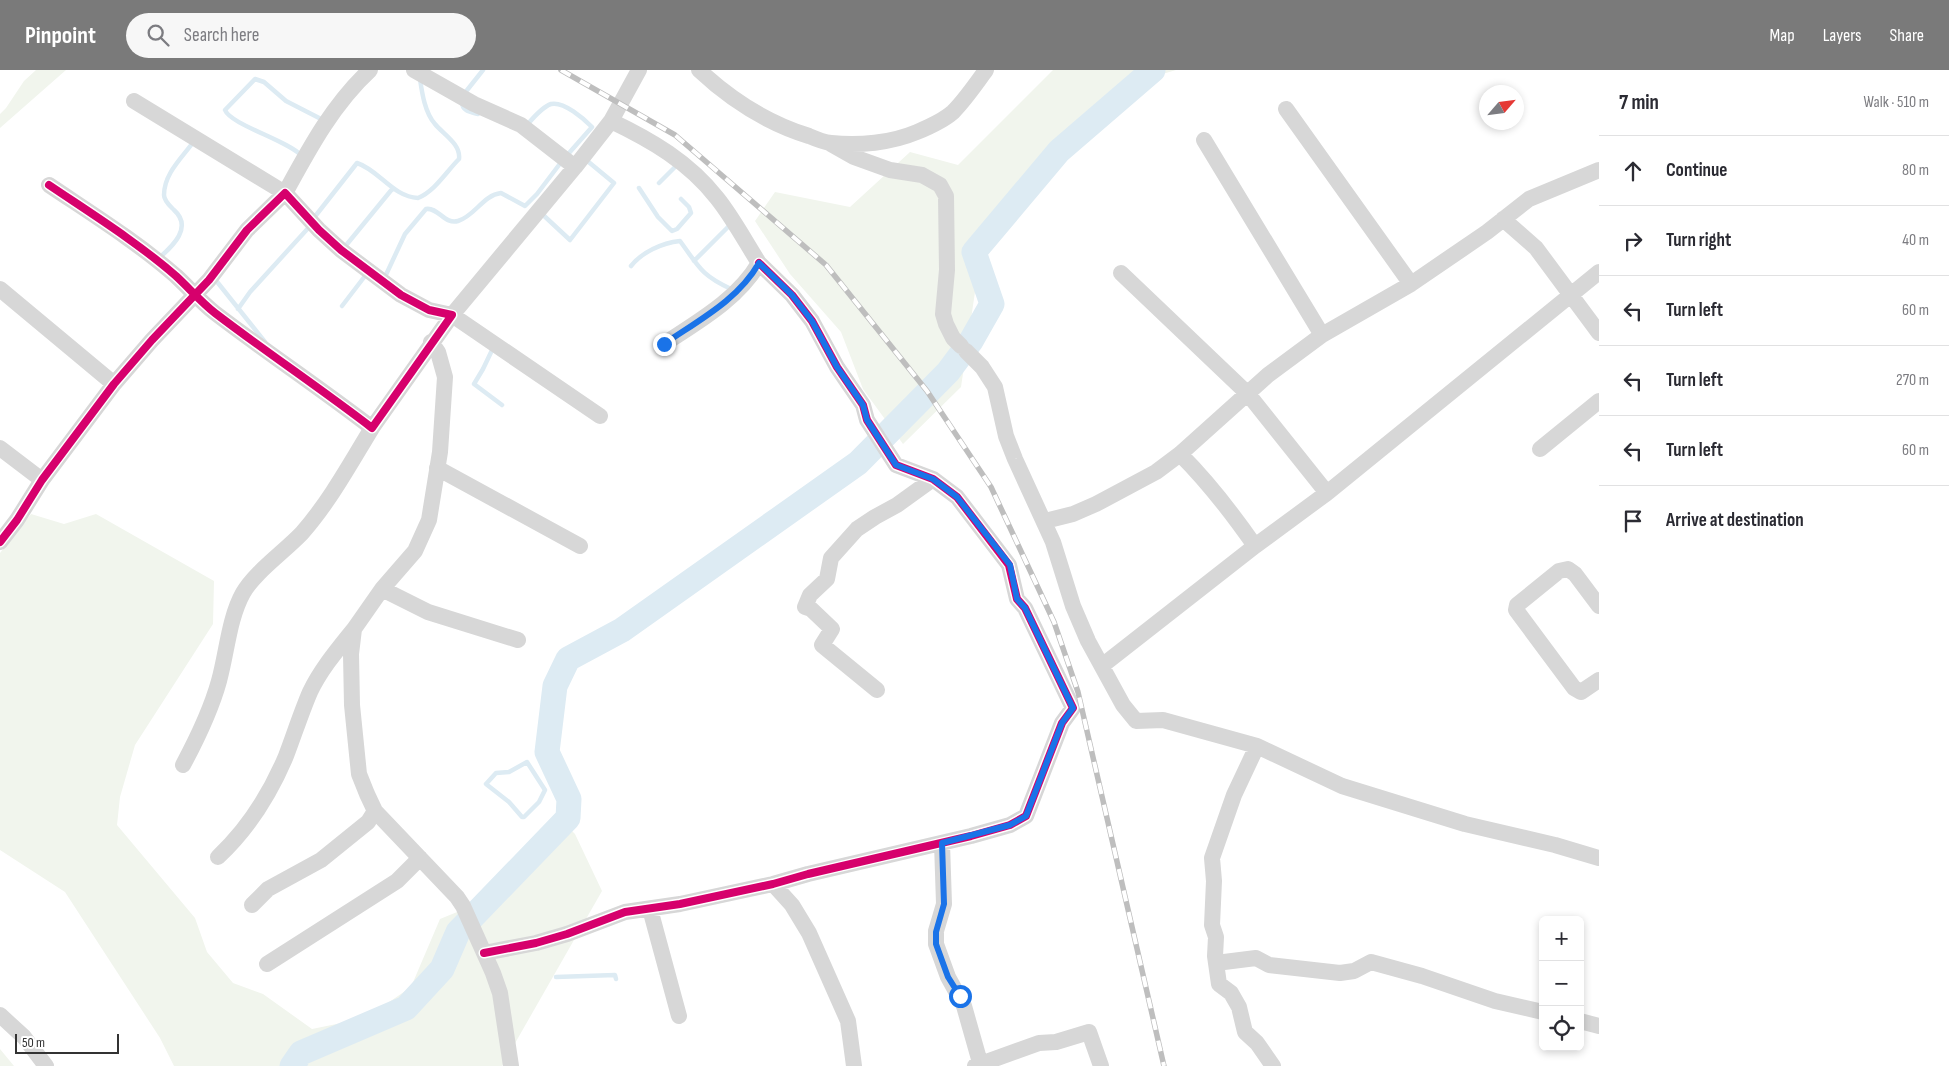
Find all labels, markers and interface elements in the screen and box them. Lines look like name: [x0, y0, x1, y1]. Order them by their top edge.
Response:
search box: [126, 13, 476, 58]
text: Pinpoint: [25, 21, 96, 50]
icon: search: [144, 21, 172, 49]
text: Search here: [184, 24, 259, 47]
text: Map: [1770, 25, 1795, 46]
text: Layers: [1823, 25, 1862, 46]
text: Share: [1890, 25, 1924, 46]
north arrow: [1479, 85, 1524, 130]
text: 7 min: [1619, 90, 1659, 115]
text: Walk · 510 m: [1864, 93, 1929, 112]
icon: ahead: [1619, 157, 1647, 185]
text: Continue: [1666, 159, 1727, 182]
text: 80 m: [1902, 161, 1929, 180]
icon: right: [1619, 227, 1647, 255]
text: Turn right: [1666, 229, 1731, 252]
text: 40 m: [1902, 231, 1929, 250]
icon: left: [1619, 297, 1647, 325]
text: Turn left: [1666, 299, 1723, 322]
text: 60 m: [1902, 301, 1929, 320]
route end: [653, 333, 676, 356]
icon: left: [1619, 367, 1647, 395]
text: Turn left: [1666, 369, 1723, 392]
text: 270 m: [1896, 371, 1929, 390]
icon: left: [1619, 437, 1647, 465]
text: Turn left: [1666, 439, 1723, 462]
text: 60 m: [1902, 441, 1929, 460]
icon: arrive: [1619, 507, 1647, 535]
text: Arrive at destination: [1666, 509, 1804, 532]
map controls: [1539, 916, 1584, 1051]
button: +: [1539, 916, 1584, 961]
button: −: [1539, 961, 1584, 1006]
route start: [949, 985, 972, 1008]
button: locate: [1539, 1006, 1584, 1051]
scale bar: [15, 1031, 119, 1054]
text: 50 m: [22, 1034, 45, 1051]

